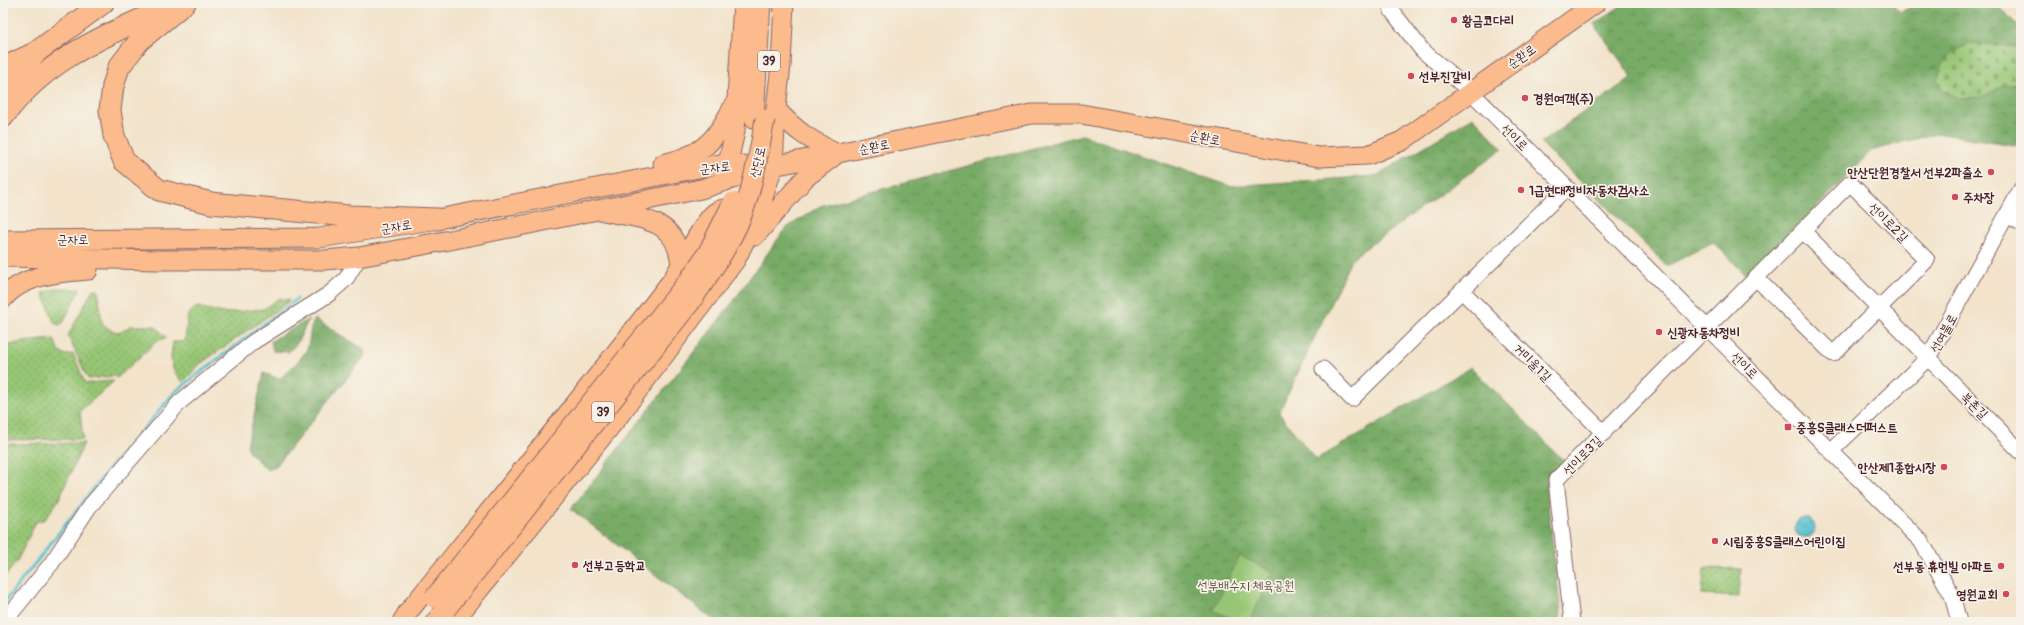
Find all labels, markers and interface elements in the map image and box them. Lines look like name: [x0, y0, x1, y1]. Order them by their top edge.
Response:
place label: 황금코다리: [1462, 13, 1514, 29]
marker: 황금코다리: [1449, 15, 1459, 25]
street label: 순환로: [1504, 41, 1539, 72]
road number: 39: [758, 51, 780, 71]
place label: 선부진갈비: [1418, 69, 1471, 85]
marker: 선부진갈비: [1406, 71, 1416, 81]
place label: 경원여객(주): [1533, 91, 1594, 107]
marker: 경원여객(주): [1520, 93, 1530, 103]
street label: 선이로: [1498, 121, 1531, 154]
street label: 순환로: [1188, 127, 1222, 149]
street label: 순환로: [857, 136, 891, 158]
street label: 산단로: [747, 145, 769, 179]
street label: 군자로: [699, 158, 732, 178]
place label: 안산단원경찰서 선부2파출소: [1847, 165, 1984, 181]
marker: 안산단원경찰서 선부2파출소: [1986, 167, 1996, 177]
place label: 1급현대정비자동차검사소: [1529, 183, 1650, 199]
marker: 1급현대정비자동차검사소: [1516, 185, 1526, 195]
place label: 주차장: [1963, 190, 1995, 206]
marker: 주차장: [1950, 192, 1960, 202]
street label: 선이로2길: [1865, 200, 1911, 246]
street label: 군자로: [379, 217, 413, 237]
street label: 군자로: [57, 232, 89, 248]
street label: 선여불로: [1927, 311, 1961, 356]
place label: 신광자동차정비: [1667, 325, 1740, 341]
marker: 신광자동차정비: [1654, 327, 1664, 337]
street label: 거미울1길: [1510, 340, 1555, 385]
street label: 선이로: [1728, 349, 1761, 382]
street label: 북촌길: [1958, 389, 1991, 422]
road number: 39: [592, 402, 614, 422]
place label: 중흥S클래스더퍼스트: [1796, 420, 1898, 436]
marker: 중흥S클래스더퍼스트: [1783, 422, 1793, 432]
street label: 선이로3길: [1560, 433, 1606, 479]
place label: 안산제1종합시장: [1858, 460, 1937, 476]
marker: 안산제1종합시장: [1939, 462, 1949, 472]
place label: 시립중흥S클래스어린이집: [1722, 534, 1846, 550]
marker: 시립중흥S클래스어린이집: [1710, 536, 1720, 546]
place label: 선부고등학교: [582, 558, 646, 574]
place label: 선부동 휴먼빌 아파트: [1892, 559, 1994, 575]
marker: 선부고등학교: [570, 560, 580, 570]
marker: 선부동 휴먼빌 아파트: [1996, 561, 2006, 571]
park label: 선부배수지 체육공원: [1198, 578, 1294, 594]
place label: 영원교회: [1956, 587, 1998, 603]
marker: 영원교회: [2001, 589, 2011, 599]

